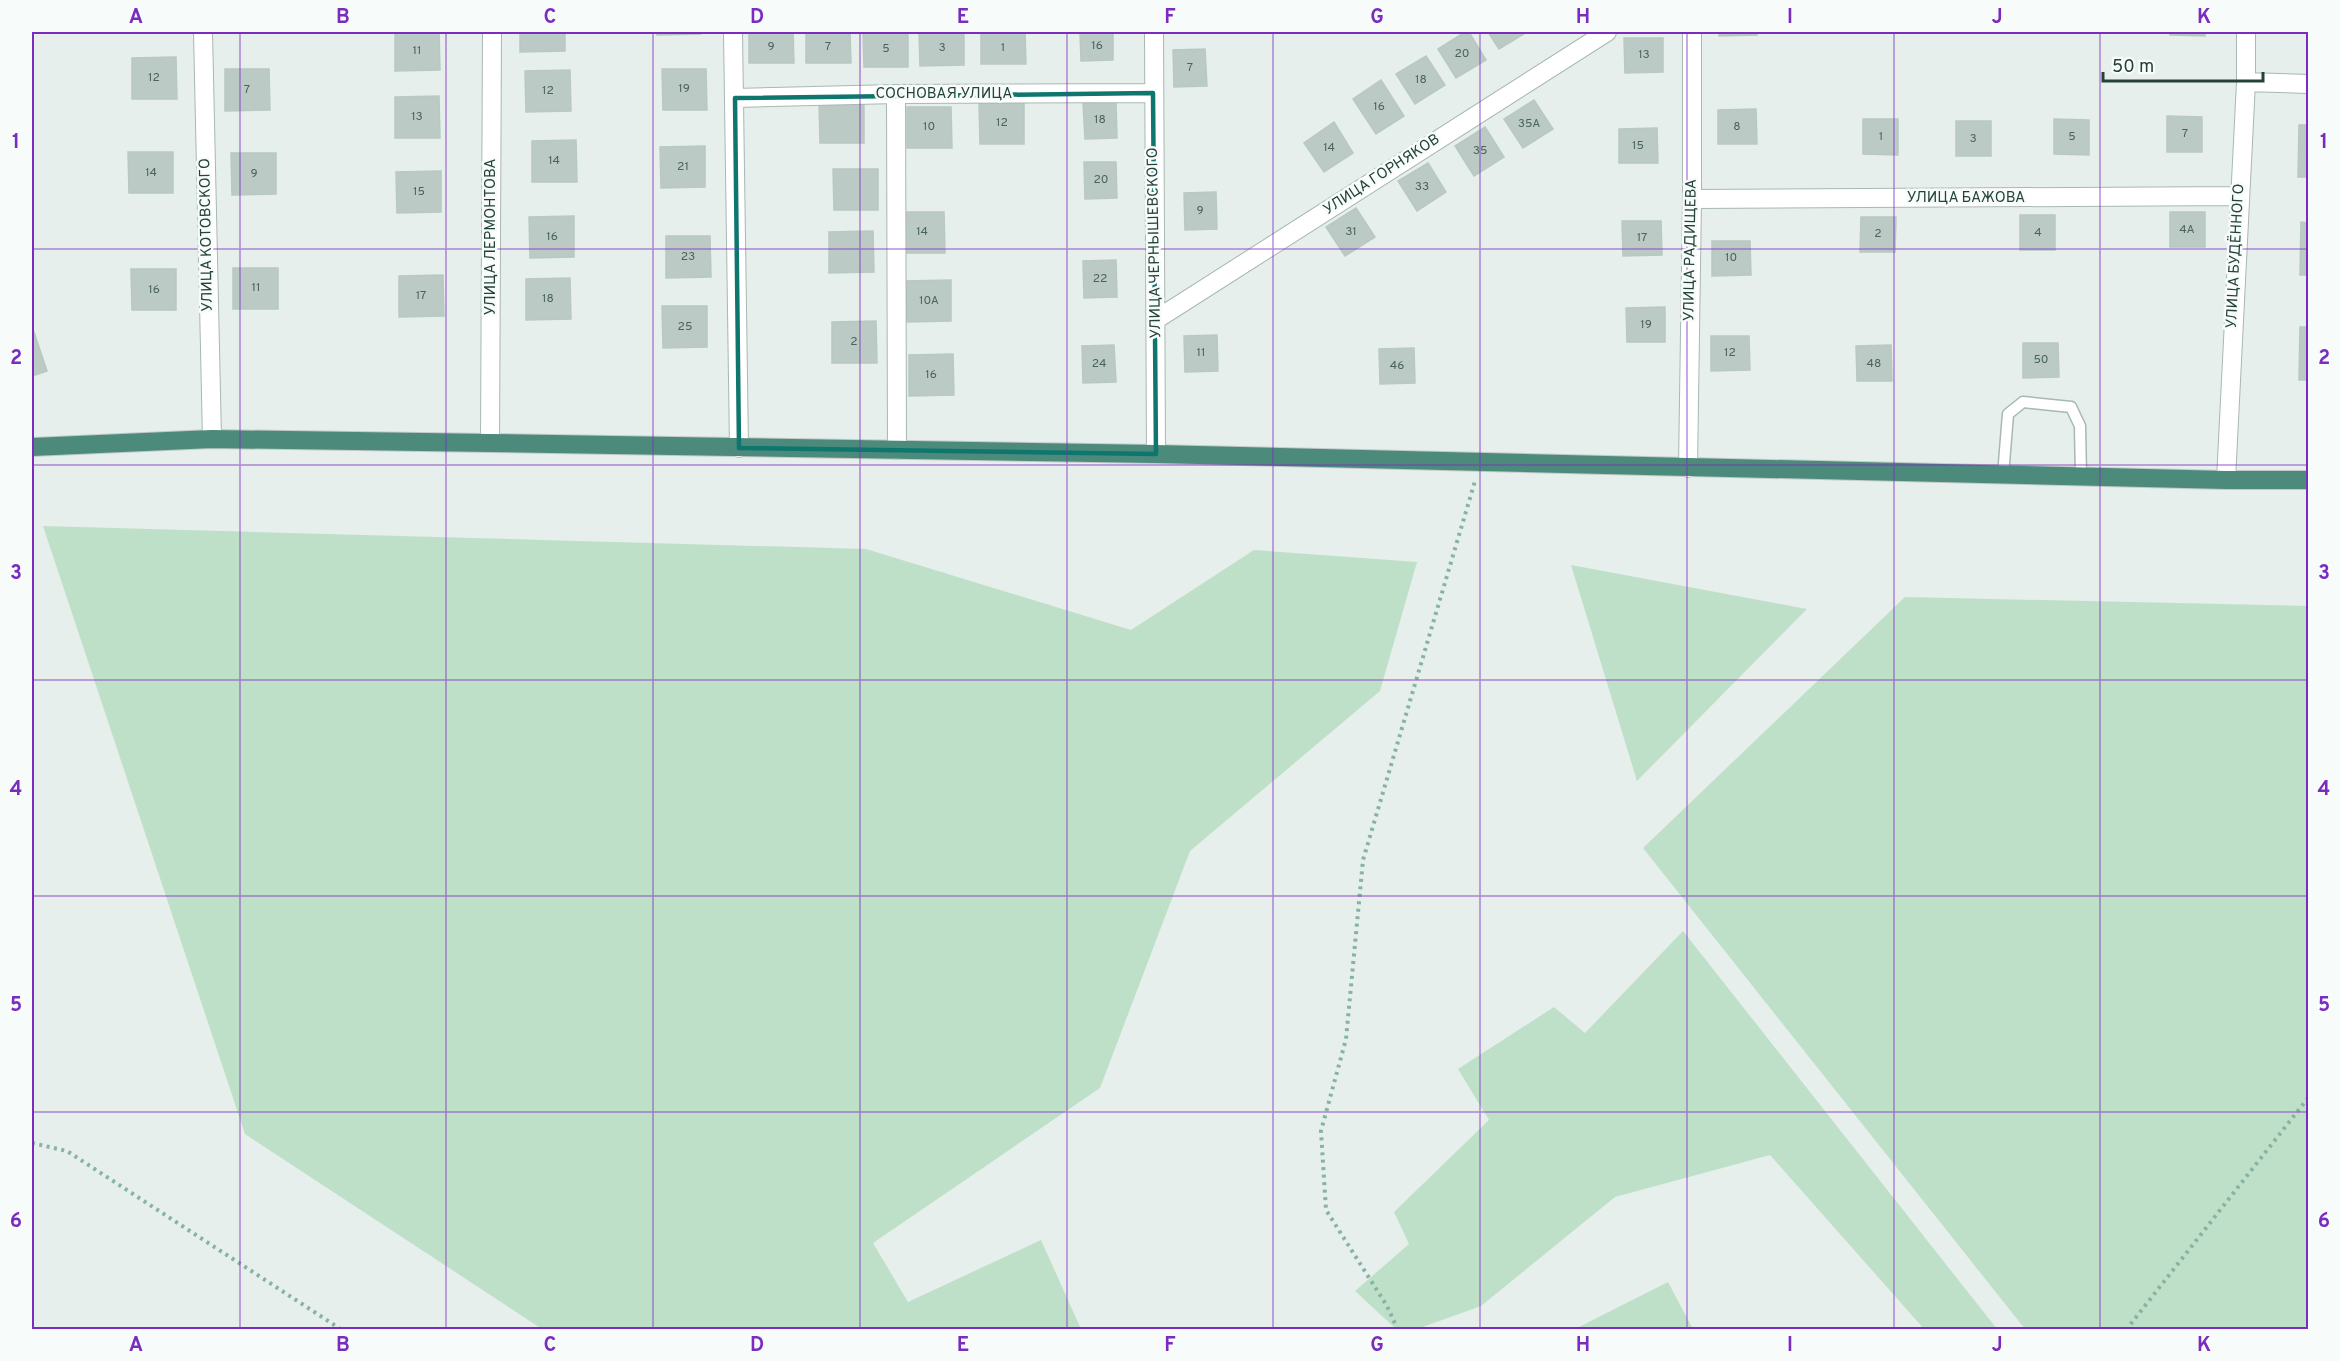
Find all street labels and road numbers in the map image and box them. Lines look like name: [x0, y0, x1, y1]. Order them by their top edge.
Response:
street label: СОСНОВАЯ УЛИЦА: [876, 85, 1012, 104]
street label: УЛИЦА ГОРНЯКОВ: [1320, 130, 1444, 220]
street label: УЛИЦА ЧЕРНЫШЕВСКОГО: [1144, 147, 1166, 339]
street label: УЛИЦА КОТОВСКОГО: [196, 158, 218, 312]
street label: УЛИЦА ЛЕРМОНТОВА: [482, 158, 501, 316]
street label: УЛИЦА РАДИЩЕВА: [1680, 179, 1702, 321]
street label: УЛИЦА БУДЁННОГО: [2222, 183, 2249, 329]
street label: УЛИЦА БАЖОВА: [1907, 189, 2025, 208]

